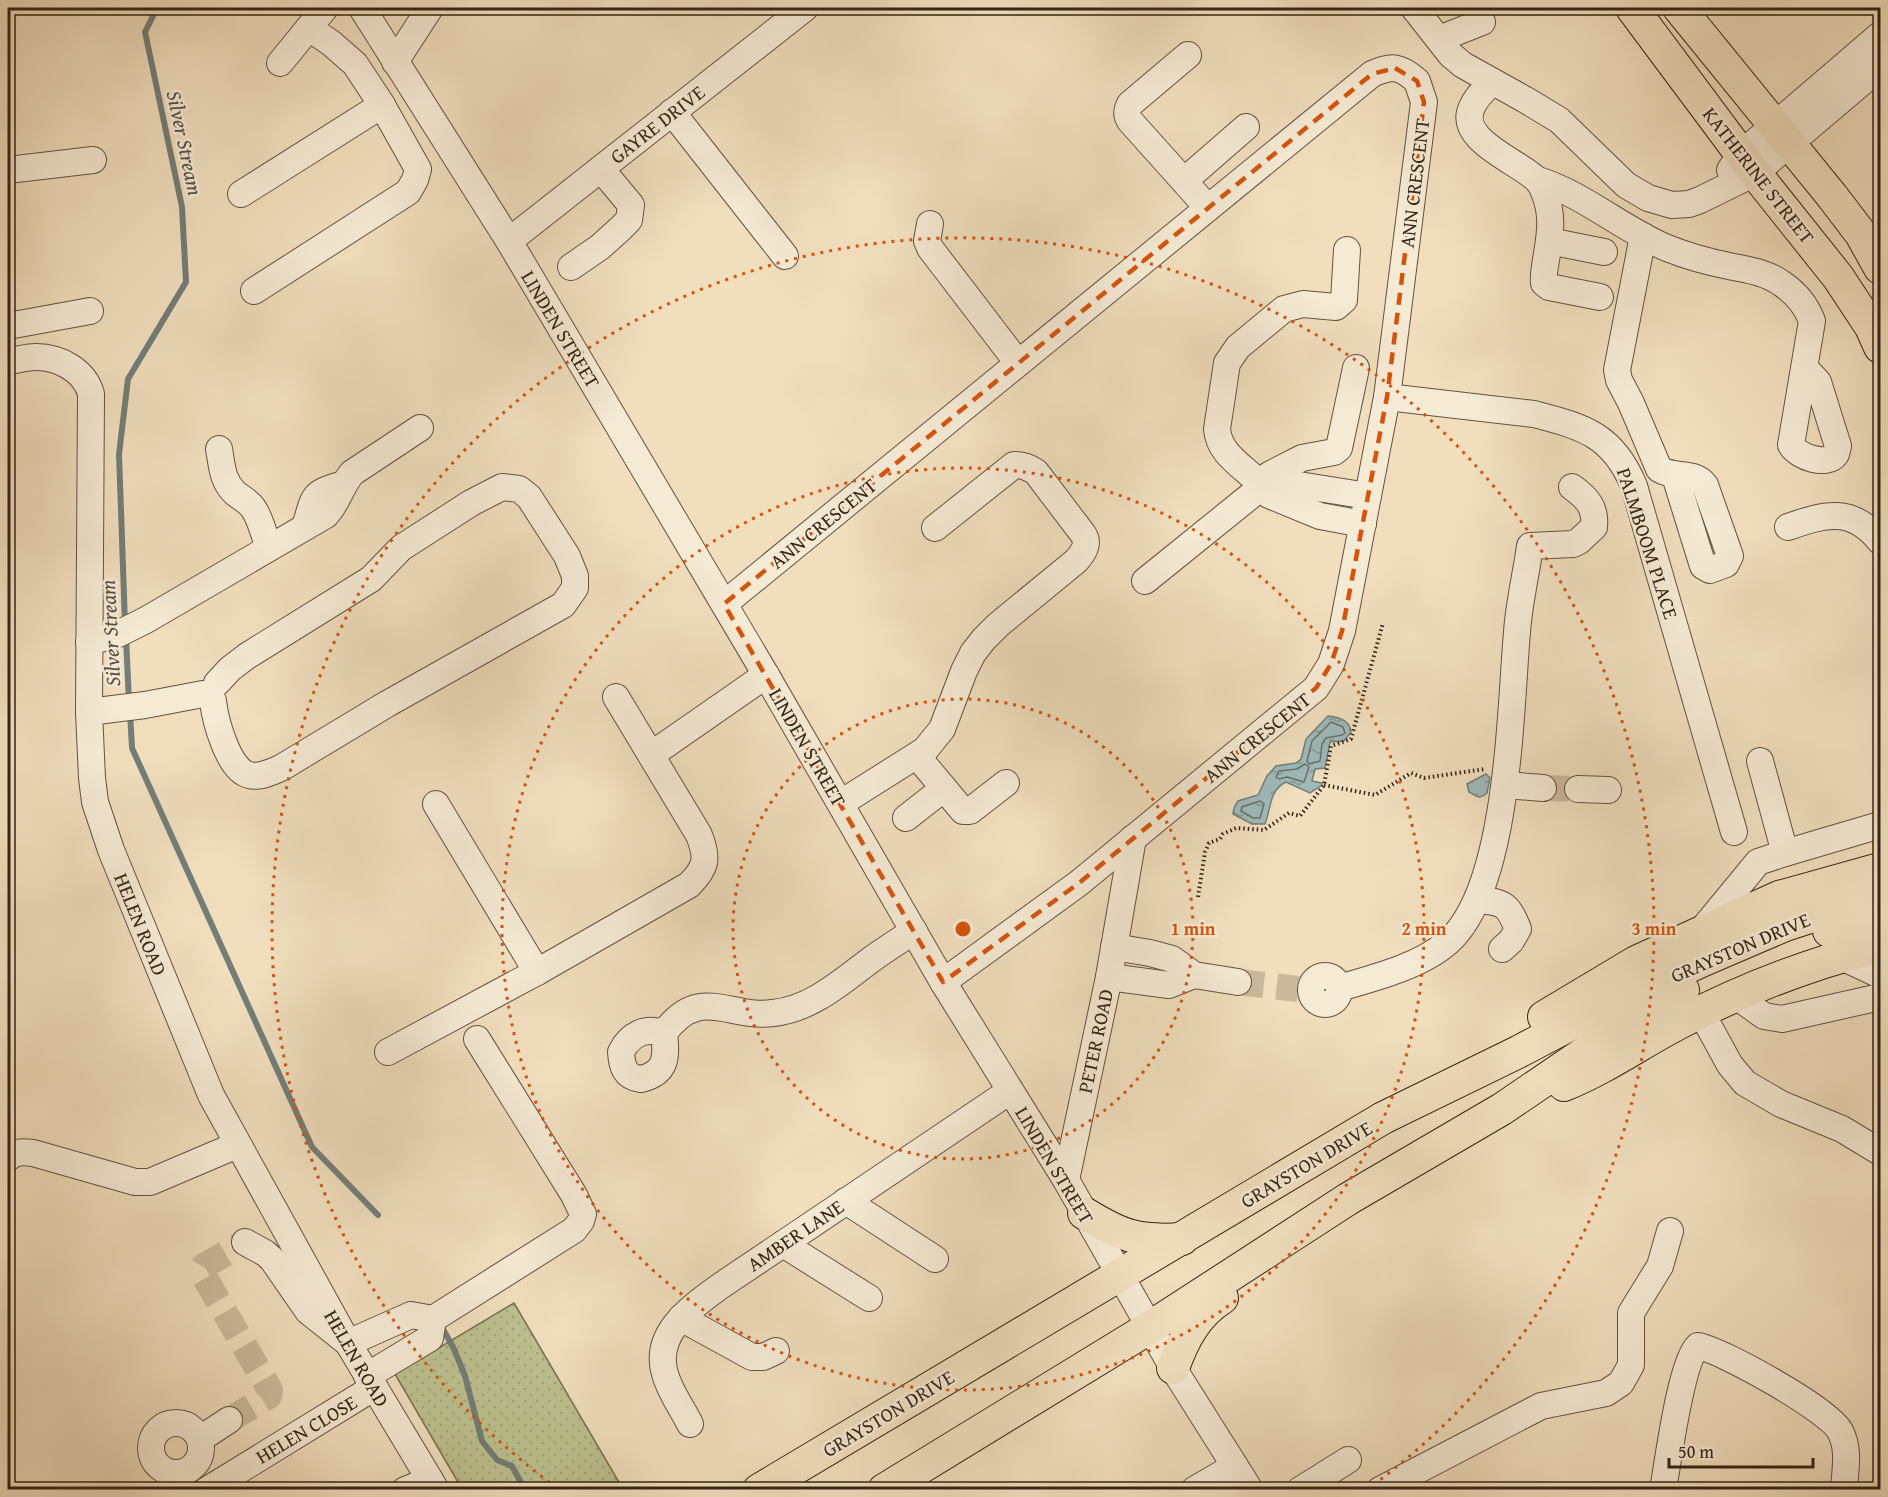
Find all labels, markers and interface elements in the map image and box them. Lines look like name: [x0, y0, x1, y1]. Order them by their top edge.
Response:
street label: GAYRE DRIVE: [603, 78, 711, 170]
water label: Silver Stream: [159, 87, 211, 199]
street label: KATHERINE STREET: [1696, 100, 1822, 250]
street label: ANN CRESCENT: [1392, 117, 1436, 249]
street label: LINDEN STREET: [514, 265, 608, 393]
street label: PALMBOOM PLACE: [1610, 464, 1686, 622]
street label: ANN CRESCENT: [763, 471, 883, 575]
water label: Silver Stream: [92, 579, 128, 687]
street label: LINDEN STREET: [762, 682, 854, 812]
street label: ANN CRESCENT: [1197, 685, 1317, 789]
street label: HELEN ROAD: [107, 868, 175, 980]
street label: GRAYSTON DRIVE: [1666, 905, 1814, 989]
text: 1 min: [1171, 915, 1216, 942]
text: 2 min: [1402, 915, 1447, 942]
text: 3 min: [1632, 915, 1677, 942]
centre of rings: [953, 919, 973, 939]
street label: PETER ROAD: [1070, 986, 1120, 1096]
street label: LINDEN STREET: [1008, 1101, 1102, 1229]
street label: GRAYSTON DRIVE: [1235, 1113, 1377, 1215]
street label: AMBER LANE: [741, 1192, 849, 1278]
street label: HELEN ROAD: [317, 1304, 397, 1412]
street label: GRAYSTON DRIVE: [817, 1362, 959, 1464]
street label: HELEN CLOSE: [250, 1387, 362, 1471]
scale bar: [1669, 1431, 1813, 1469]
text: 50 m: [1678, 1438, 1714, 1465]

